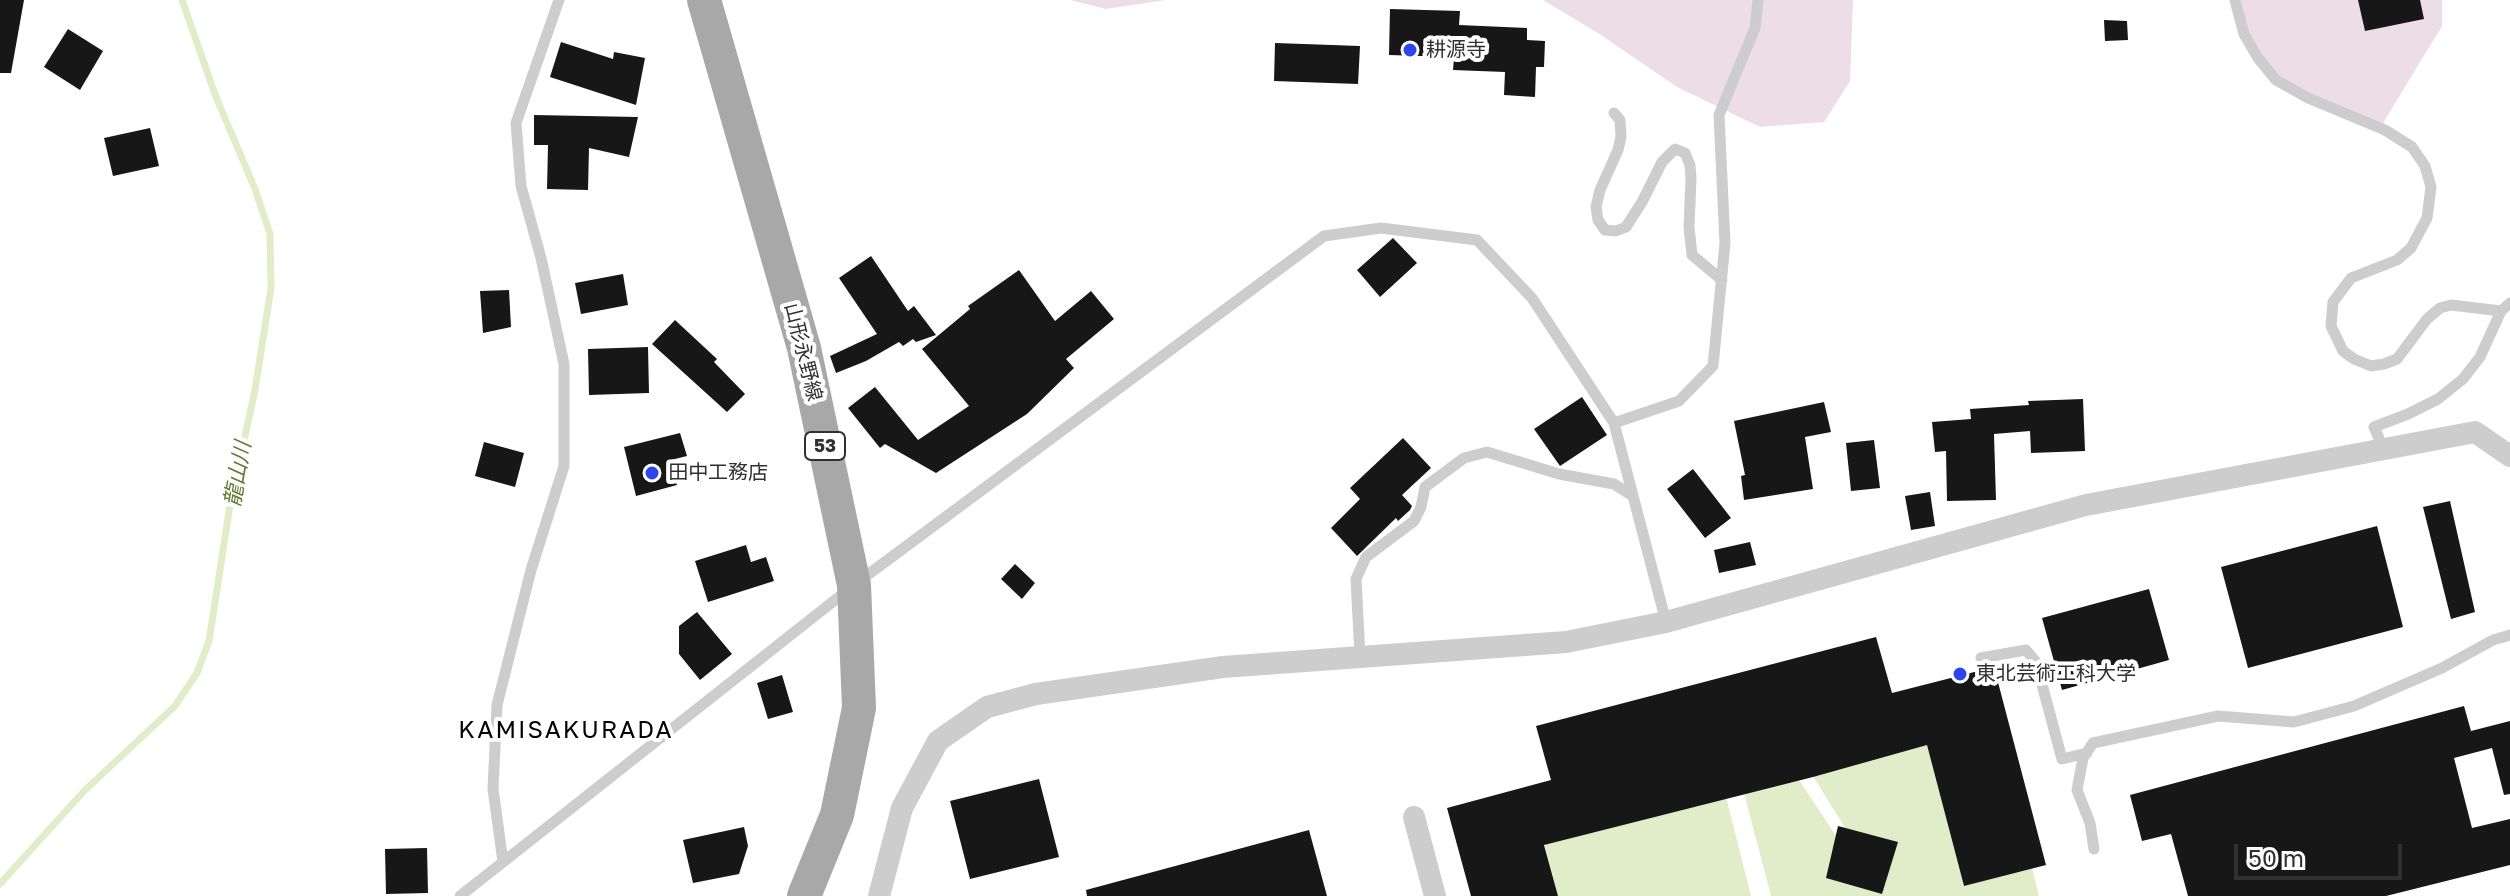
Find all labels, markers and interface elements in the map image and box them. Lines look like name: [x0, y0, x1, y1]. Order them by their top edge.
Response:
place label: 耕源寺: [1426, 38, 1486, 62]
marker: 耕源寺: [1401, 41, 1419, 59]
street label: 山形永野線: [779, 301, 827, 403]
road number: 53: [805, 432, 845, 460]
water label: 龍山川: [219, 439, 257, 509]
place label: 田中工務店: [668, 461, 768, 485]
marker: 田中工務店: [643, 464, 661, 482]
place label: 東北芸術工科大学: [1976, 662, 2136, 686]
marker: 東北芸術工科大学: [1951, 665, 1969, 683]
district label: KAMISAKURADA: [458, 716, 674, 744]
scale bar: [2238, 828, 2406, 878]
text: 50 m: [2248, 843, 2304, 872]

